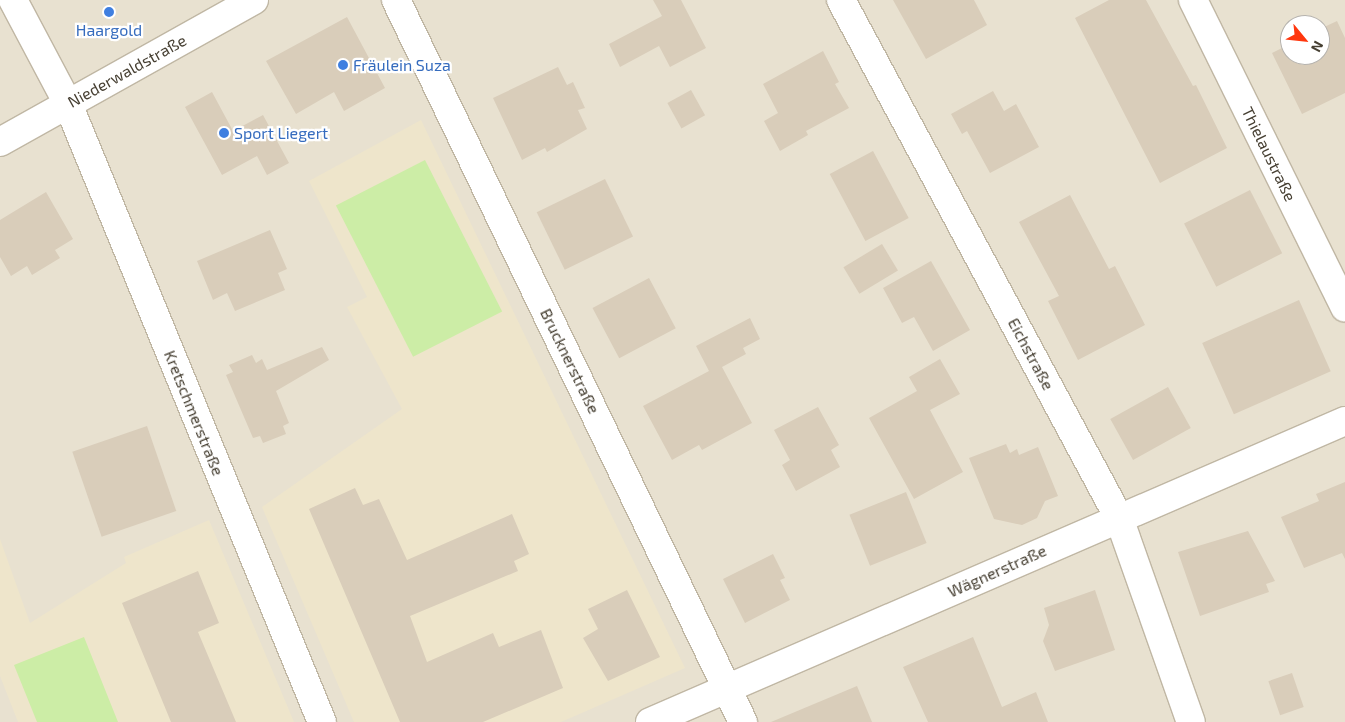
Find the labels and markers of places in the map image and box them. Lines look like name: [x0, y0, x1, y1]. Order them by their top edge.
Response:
marker: Haargold: [103, 6, 115, 18]
place label: Haargold: [76, 20, 142, 40]
place label: Fräulein Suza: [353, 55, 451, 75]
marker: Fräulein Suza: [337, 59, 349, 71]
place label: Sport Liegert: [234, 123, 328, 143]
marker: Sport Liegert: [218, 127, 230, 139]

